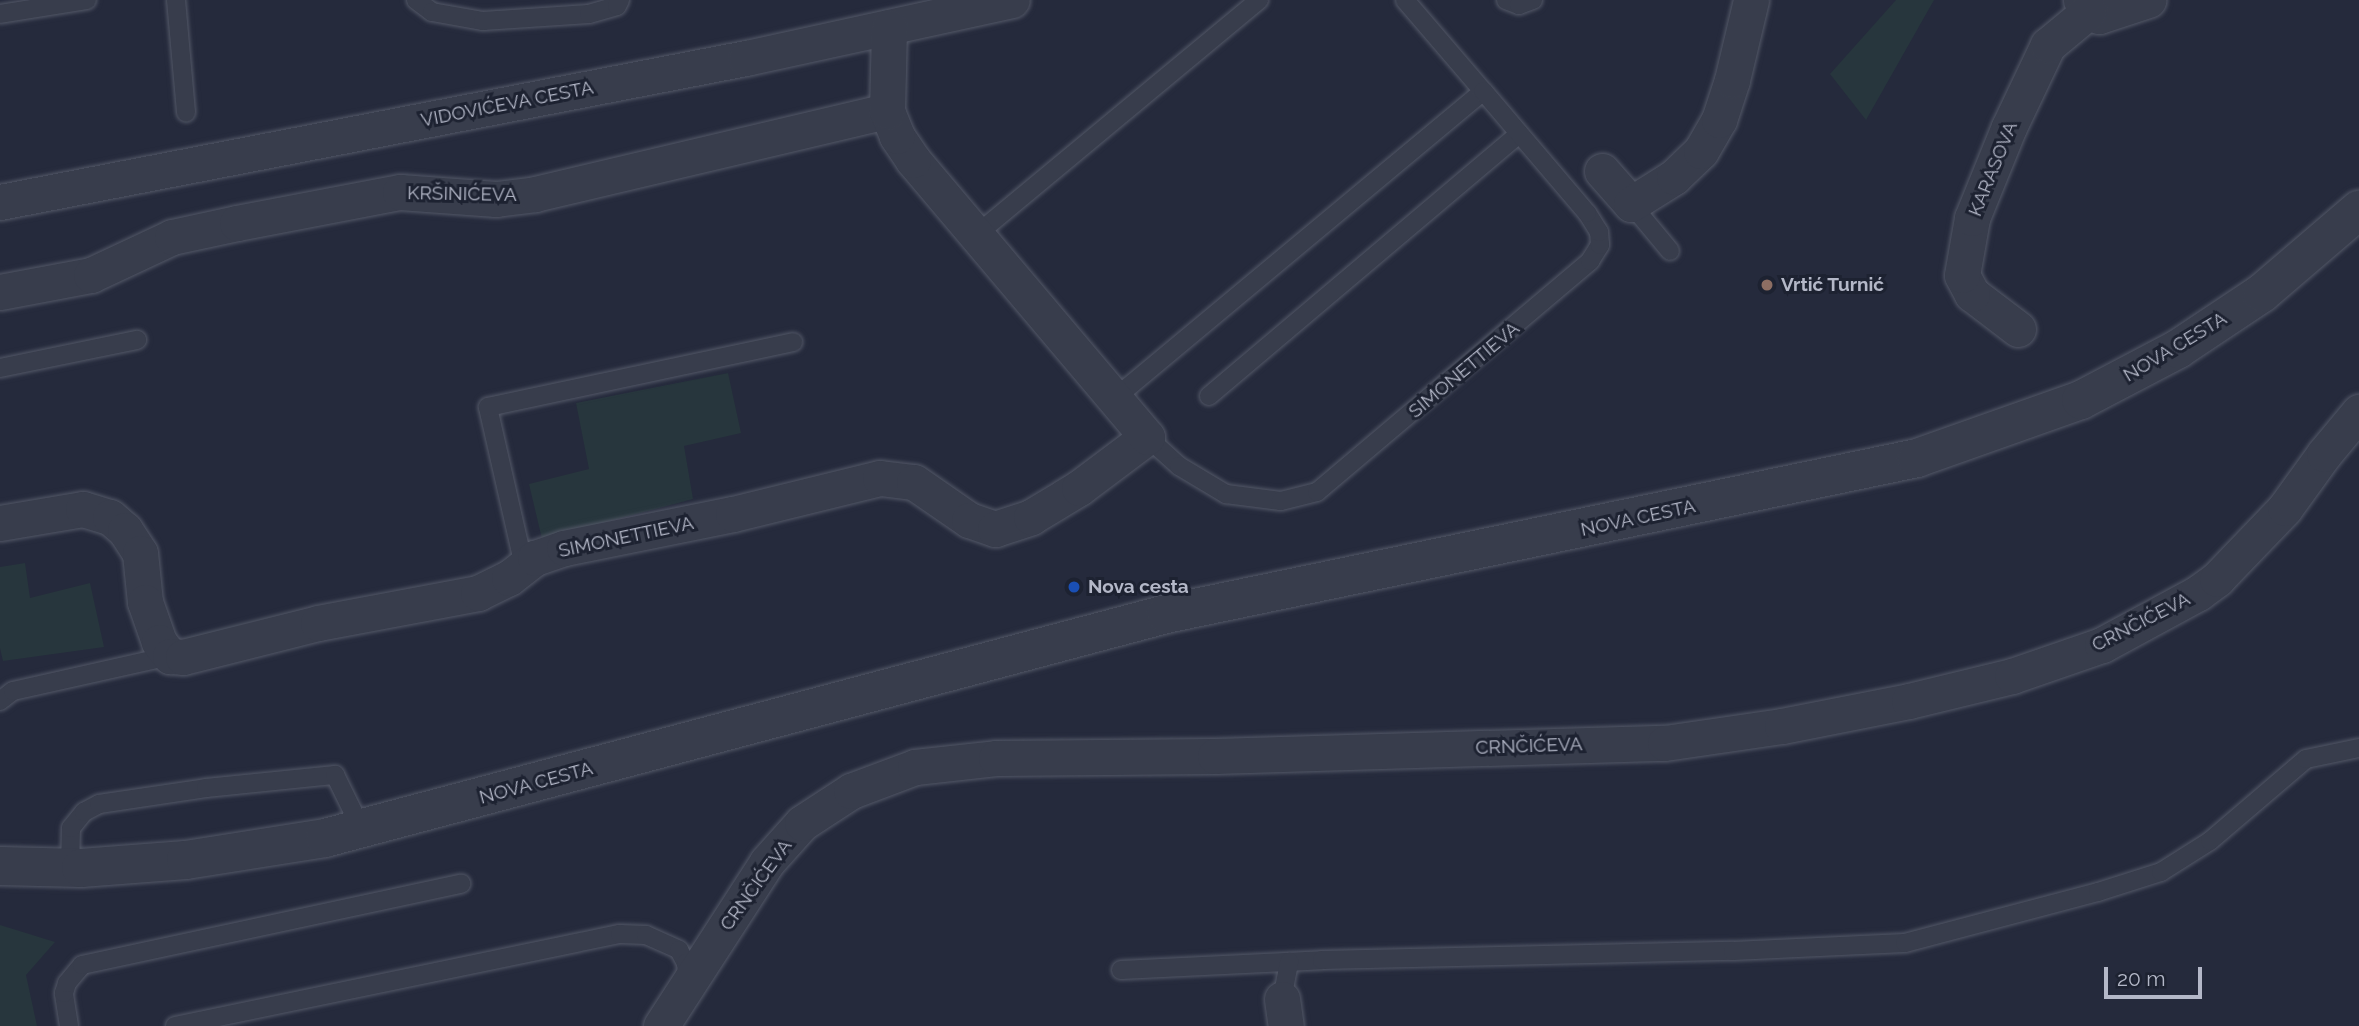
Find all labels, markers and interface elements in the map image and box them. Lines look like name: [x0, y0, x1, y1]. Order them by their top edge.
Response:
street label: VIDOVIĆEVA CESTA: [419, 76, 595, 132]
street label: KARASOVA: [1964, 118, 2022, 220]
street label: KRŠINIĆEVA: [407, 182, 517, 206]
place label: Vrtić Turnić: [1781, 274, 1885, 296]
marker: Vrtić Turnić: [1759, 277, 1775, 293]
street label: NOVA CESTA: [2119, 307, 2231, 387]
street label: SIMONETTIEVA: [1404, 317, 1524, 423]
street label: NOVA CESTA: [1578, 495, 1698, 541]
street label: SIMONETTIEVA: [556, 512, 696, 562]
place label: Nova cesta: [1088, 576, 1189, 598]
marker: Nova cesta: [1066, 579, 1082, 595]
street label: CRNČIĆEVA: [2088, 588, 2194, 656]
street label: CRNČIĆEVA: [1475, 733, 1583, 759]
street label: NOVA CESTA: [477, 757, 595, 809]
street label: CRNČIĆEVA: [715, 835, 797, 935]
scale bar: [2107, 953, 2205, 997]
text: 20 m: [2117, 966, 2165, 991]

